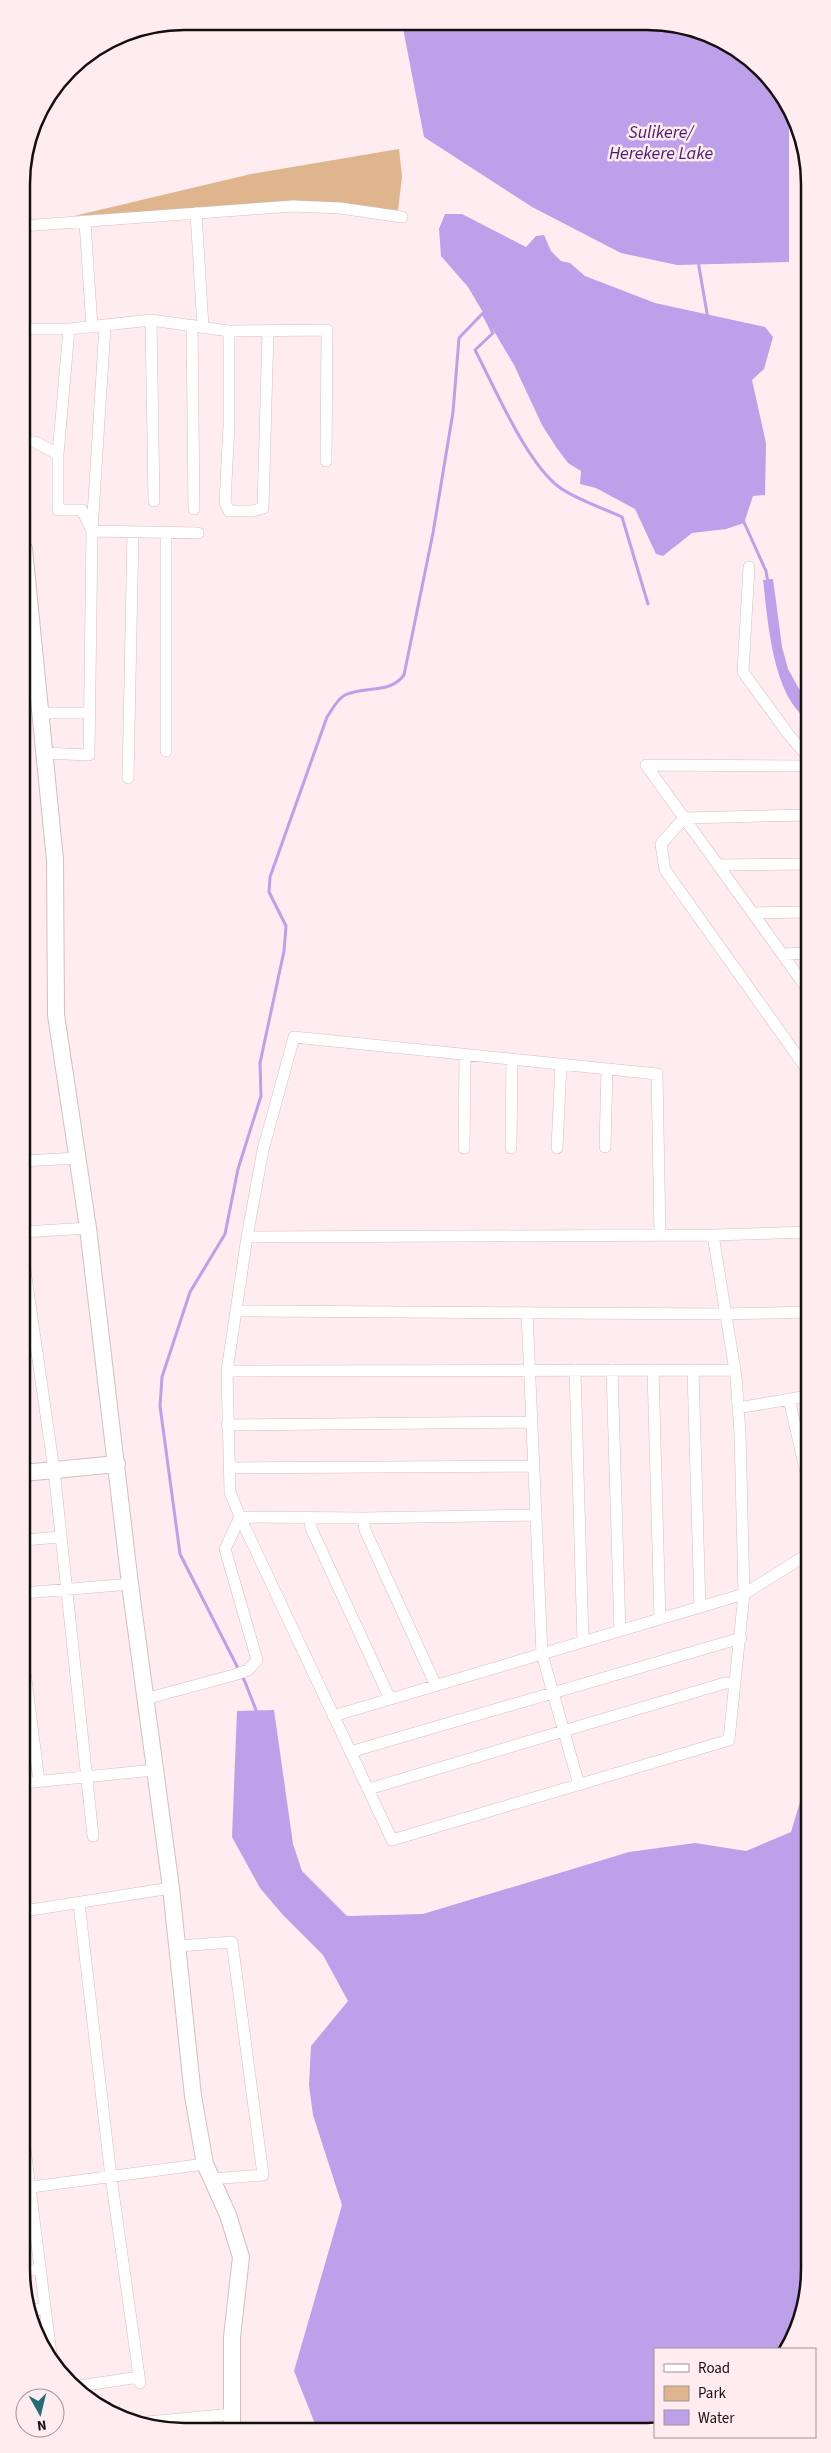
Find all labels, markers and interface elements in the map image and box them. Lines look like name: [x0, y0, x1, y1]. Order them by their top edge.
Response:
water label: Sulikere/ Herekere Lake: [609, 120, 713, 166]
legend: [654, 2348, 816, 2438]
text: Road: [698, 2358, 730, 2379]
text: Park: [698, 2383, 727, 2404]
north arrow: [15, 2388, 65, 2438]
text: Water: [698, 2408, 735, 2429]
text: N: [36, 2414, 48, 2435]

